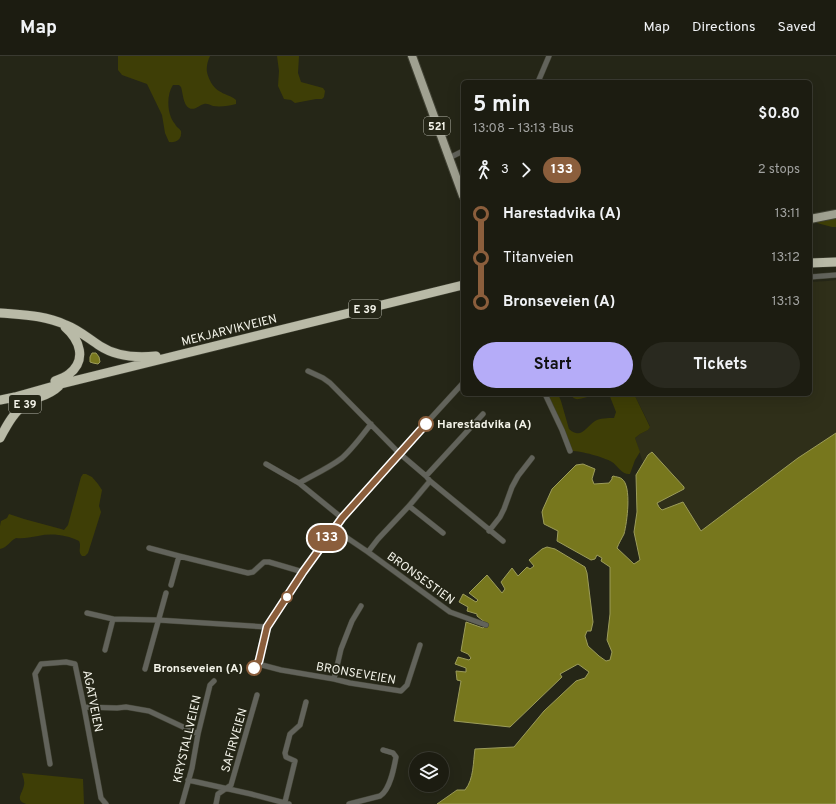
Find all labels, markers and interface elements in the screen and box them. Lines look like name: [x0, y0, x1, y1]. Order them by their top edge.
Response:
text: Map: [20, 16, 57, 40]
text: Map: [644, 19, 670, 36]
text: Directions: [692, 19, 756, 36]
text: Saved: [778, 19, 816, 36]
text: 5 min: [473, 92, 530, 119]
text: $0.80: [758, 105, 800, 124]
road number: 521: [424, 117, 450, 135]
text: 13:08 – 13:13 · Bus: [473, 121, 574, 137]
icon: walk: [473, 159, 495, 181]
icon: forward: [515, 159, 537, 181]
text: 133: [551, 161, 573, 178]
text: 3: [501, 162, 509, 178]
text: 2 stops: [758, 162, 800, 178]
text: Harestadvika (A): [503, 205, 621, 224]
text: 13:11: [775, 206, 800, 222]
text: Titanveien: [503, 249, 574, 268]
text: 13:12: [772, 250, 800, 266]
text: Bronseveien (A): [503, 293, 615, 312]
text: 13:13: [772, 294, 800, 310]
road number: E 39: [349, 300, 381, 318]
street label: MEKJARVIKVEIEN: [180, 311, 279, 351]
button: Start: [473, 342, 633, 388]
button: Tickets: [641, 342, 800, 388]
road number: E 39: [9, 395, 41, 413]
marker: Harestadvika (A): [418, 416, 434, 432]
place label: Harestadvika (A): [437, 417, 531, 433]
line badge: 133: [304, 525, 350, 551]
text: 133: [316, 529, 338, 546]
street label: BRONSESTIEN: [383, 549, 458, 609]
unlabelled marker: [281, 591, 293, 603]
street label: BRONSEVEIEN: [315, 659, 397, 689]
marker: Bronseveien (A): [246, 660, 262, 676]
place label: Bronseveien (A): [153, 661, 243, 677]
street label: AGATVEIEN: [78, 669, 106, 734]
street label: KRYSTALLVEIEN: [170, 694, 206, 785]
street label: SAFIRVEIEN: [218, 706, 252, 774]
map controls: [409, 752, 449, 792]
button: layers: [409, 752, 449, 792]

